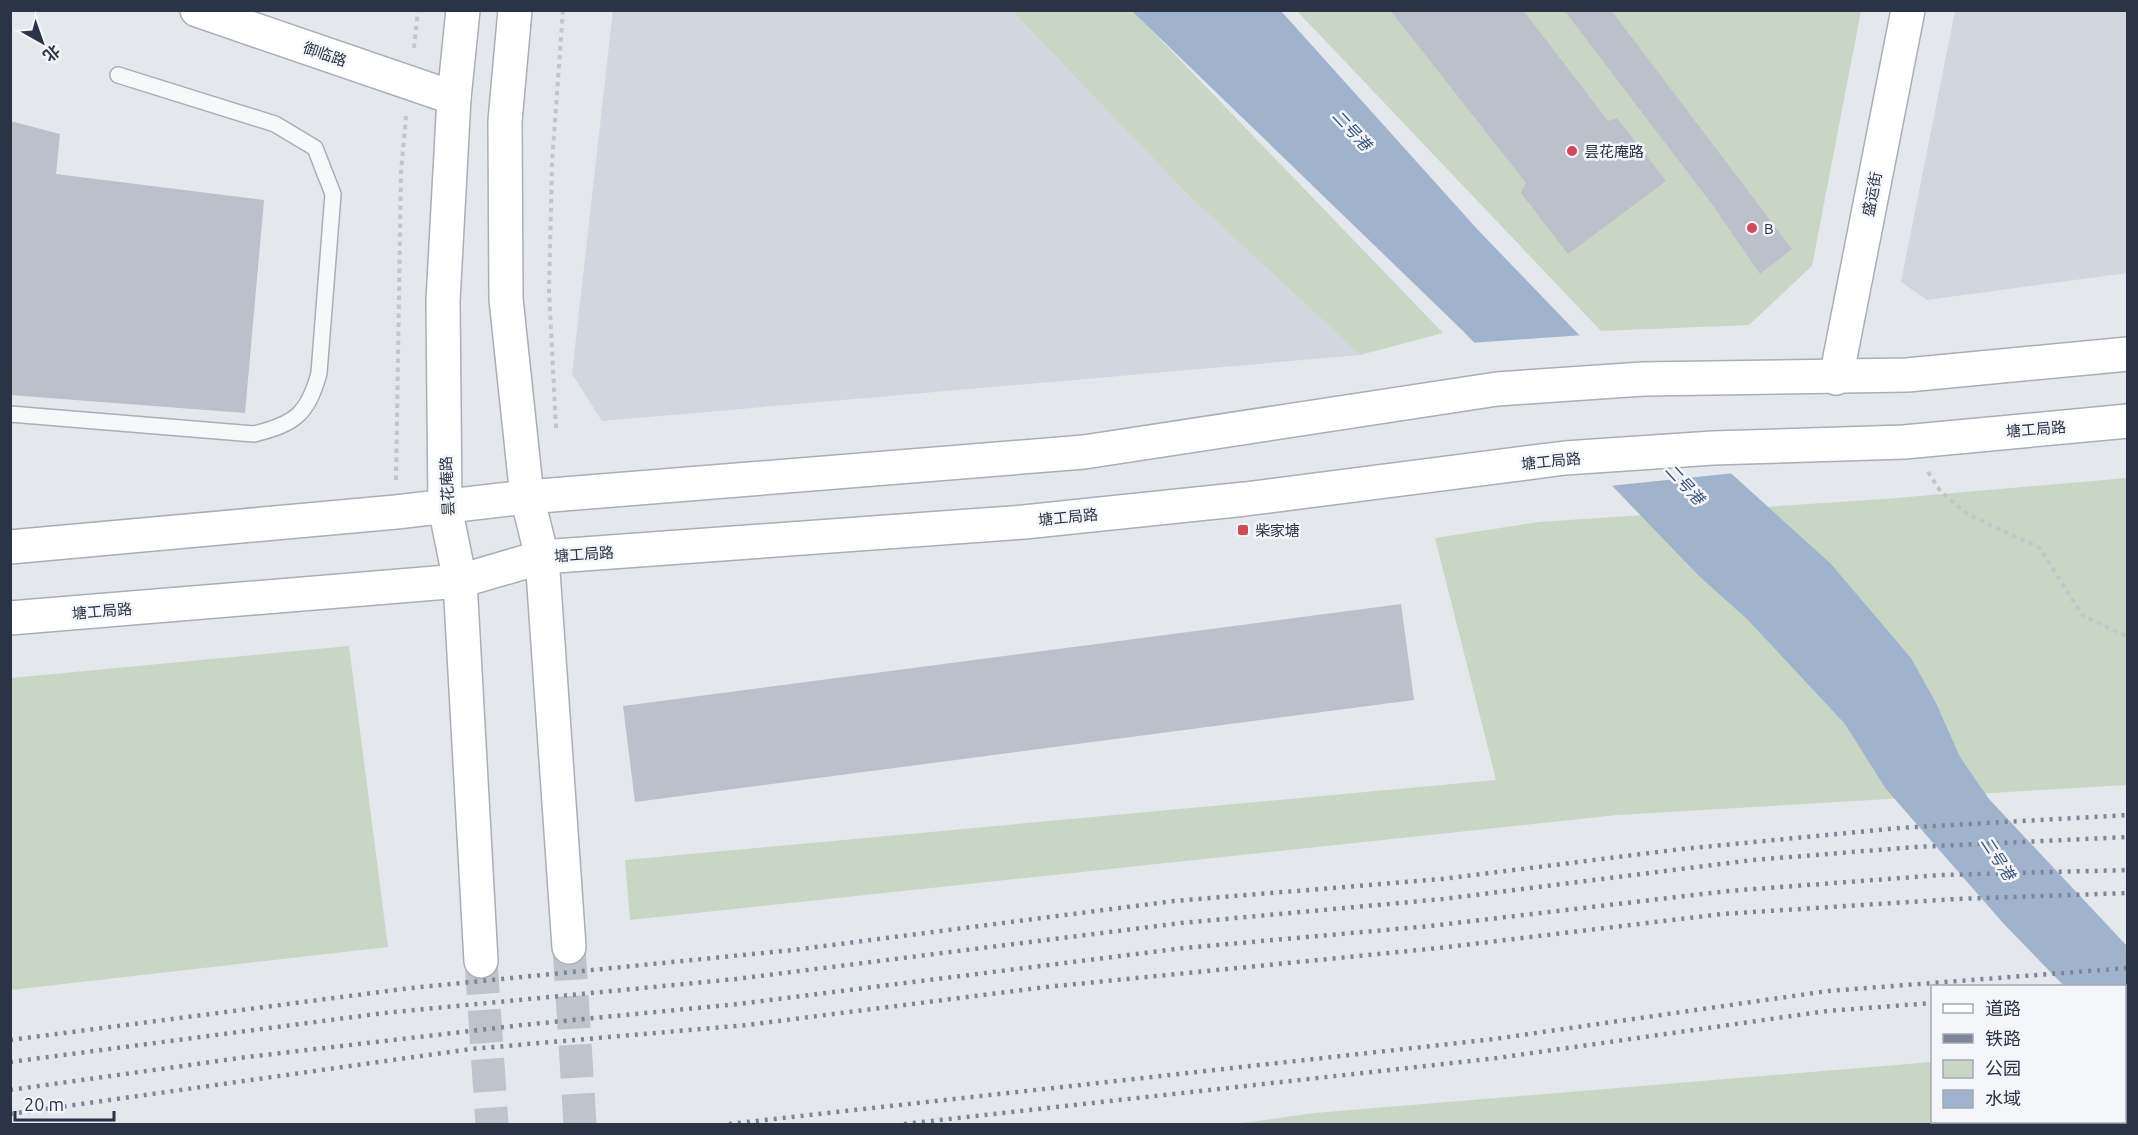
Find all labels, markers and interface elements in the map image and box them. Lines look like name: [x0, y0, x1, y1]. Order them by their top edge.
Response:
north arrow: [12, 12, 72, 72]
street label: 御临路: [301, 39, 349, 69]
text: 北: [40, 41, 64, 66]
water label: 二号港: [1329, 106, 1376, 155]
place label: 昙花庵路: [1584, 143, 1644, 160]
marker: 昙花庵路: [1565, 144, 1579, 158]
street label: 盛运街: [1859, 170, 1885, 218]
place label: B: [1764, 220, 1774, 237]
marker: B: [1745, 221, 1759, 235]
street label: 塘工局路: [2005, 418, 2067, 440]
street label: 塘工局路: [1520, 449, 1582, 473]
street label: 昙花庵路: [437, 456, 457, 516]
water label: 二号港: [1662, 460, 1709, 509]
street label: 塘工局路: [1037, 505, 1099, 529]
place label: 柴家塘: [1255, 522, 1300, 539]
marker: 柴家塘: [1236, 523, 1250, 537]
street label: 塘工局路: [553, 543, 615, 565]
street label: 塘工局路: [71, 600, 133, 622]
water label: 二号港: [1977, 833, 2020, 885]
legend: [1931, 985, 2126, 1123]
text: 道路: [1985, 998, 2021, 1018]
text: 铁路: [1985, 1028, 2021, 1048]
text: 公园: [1985, 1058, 2021, 1078]
scale bar: [15, 1084, 114, 1122]
text: 水域: [1985, 1088, 2021, 1108]
text: 20 m: [24, 1094, 64, 1114]

